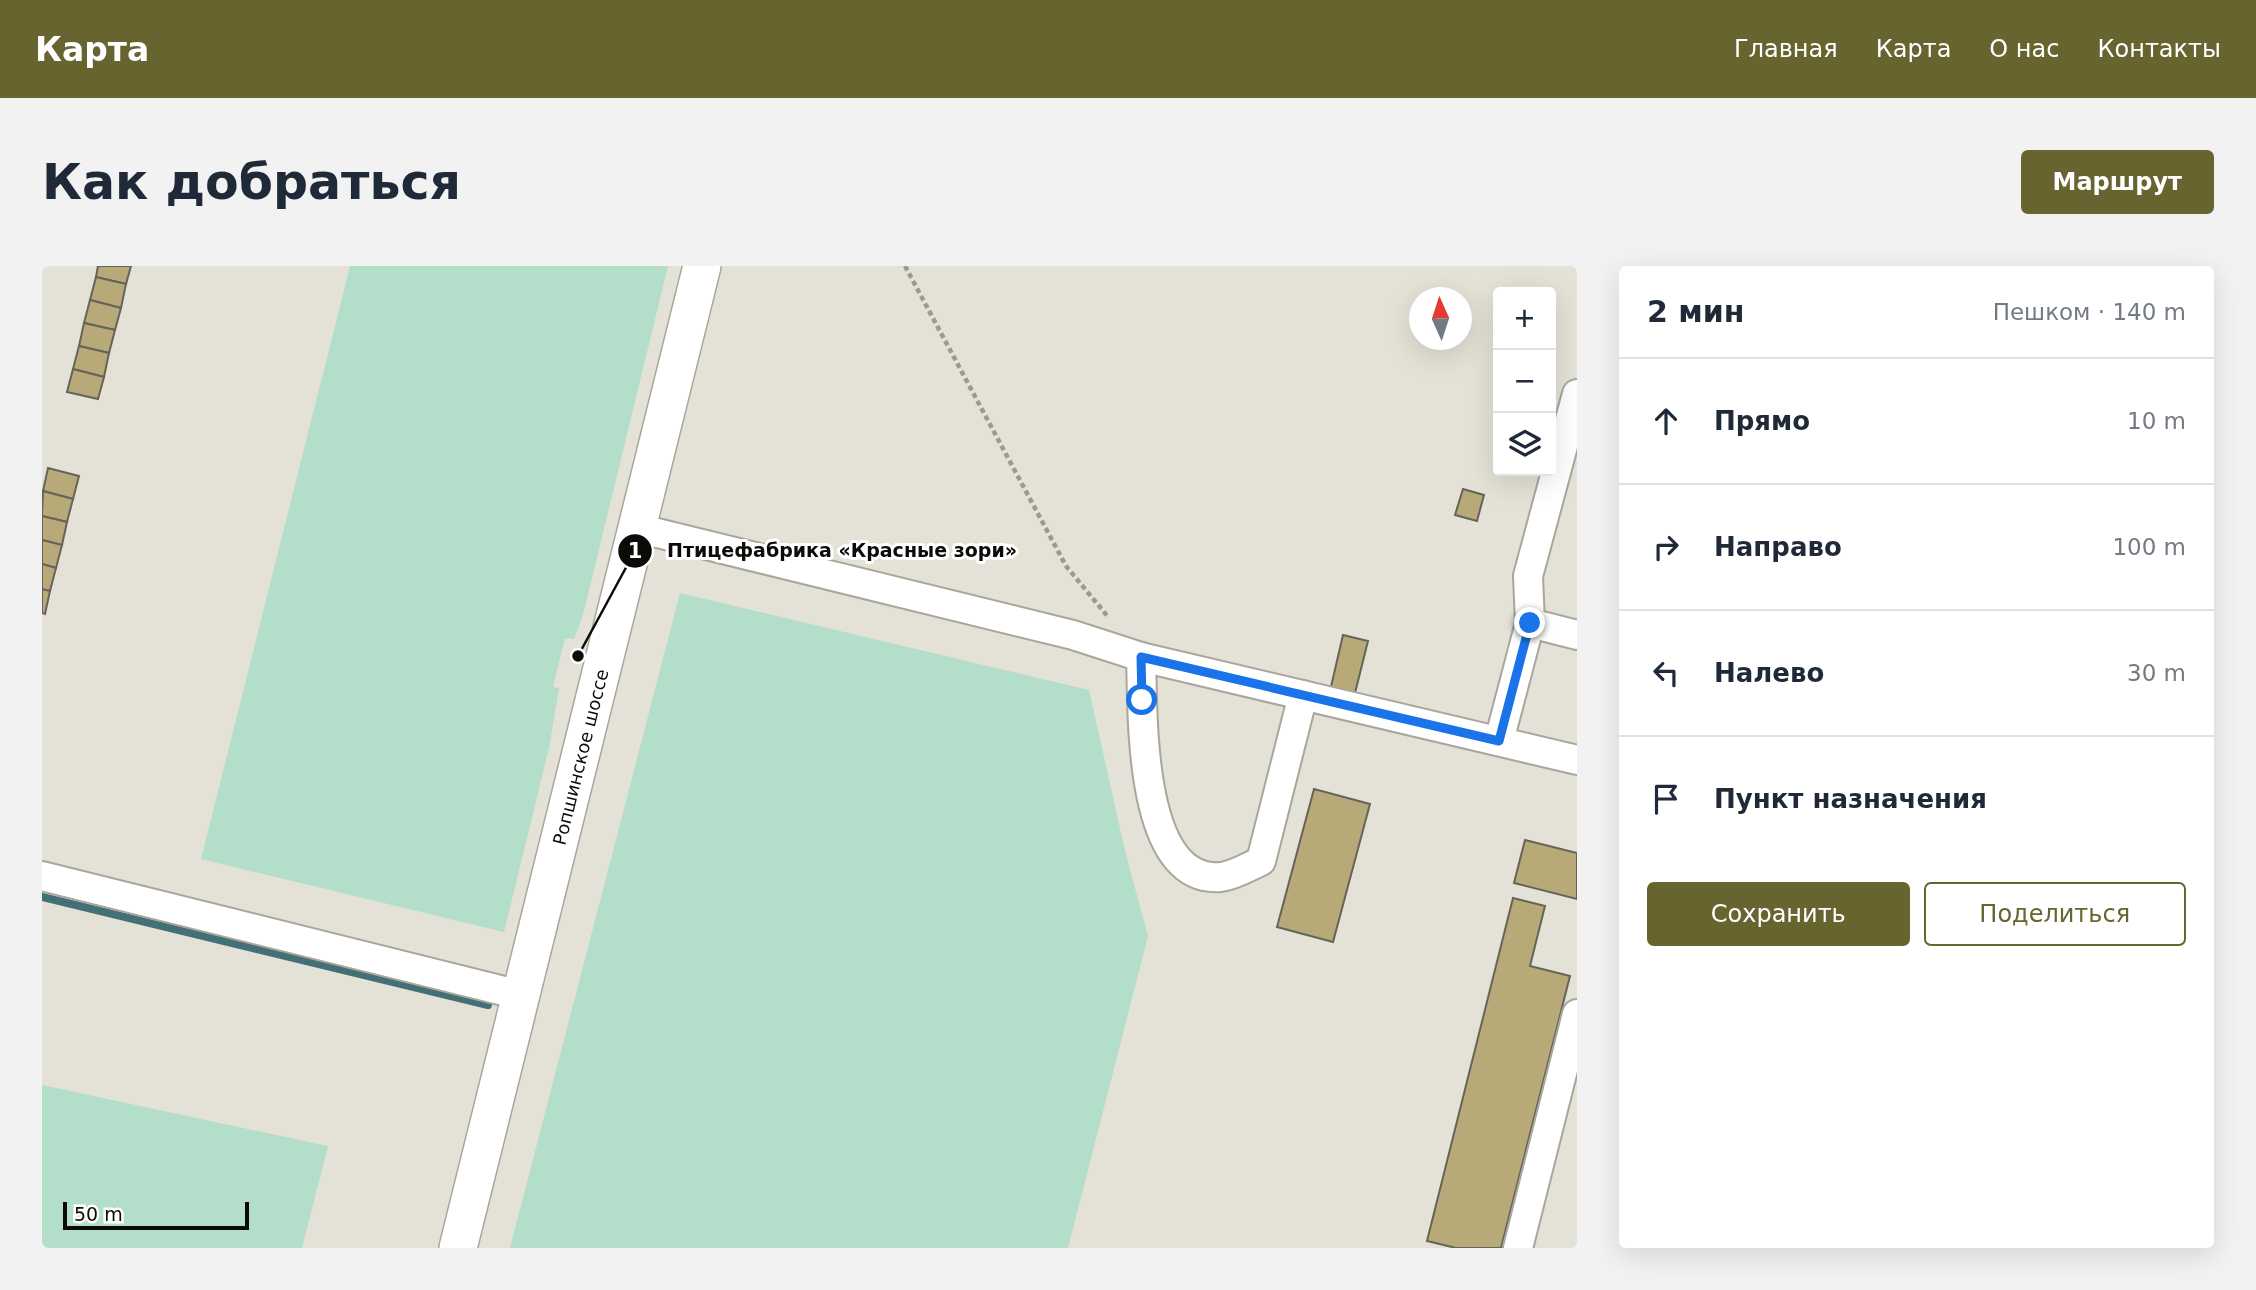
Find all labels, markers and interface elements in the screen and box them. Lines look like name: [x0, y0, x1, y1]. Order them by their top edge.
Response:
text: Карта: [35, 30, 149, 69]
text: Главная: [1734, 35, 1838, 63]
text: Карта: [1876, 35, 1951, 63]
text: О нас: [1989, 35, 2059, 63]
text: Контакты: [2097, 35, 2221, 63]
button: Маршрут: [2021, 150, 2214, 214]
text: Как добраться: [42, 154, 461, 211]
north arrow: [1409, 287, 1472, 350]
map controls: [1493, 287, 1556, 476]
button: +: [1493, 287, 1556, 350]
text: 2 мин: [1647, 294, 1745, 329]
text: Пешком · 140 m: [1993, 299, 2186, 325]
button: −: [1493, 350, 1556, 413]
icon: ahead: [1647, 402, 1685, 440]
text: Прямо: [1714, 406, 1810, 436]
text: 10 m: [2127, 408, 2186, 434]
button: layers: [1493, 413, 1556, 476]
icon: right: [1647, 528, 1685, 566]
callout: Птицефабрика «Красные зори»: [618, 531, 1031, 571]
text: Направо: [1714, 532, 1842, 562]
text: 100 m: [2112, 534, 2186, 560]
text: 1: [628, 539, 642, 563]
text: Птицефабрика «Красные зори»: [667, 539, 1017, 561]
route end: [1514, 607, 1545, 638]
icon: left: [1647, 654, 1685, 692]
text: Налево: [1714, 658, 1824, 688]
text: 30 m: [2127, 660, 2186, 686]
street label: Ропшинское шоссе: [548, 667, 612, 847]
route start: [1126, 684, 1157, 715]
icon: arrive: [1647, 780, 1685, 818]
text: Пункт назначения: [1714, 784, 1987, 814]
button: Сохранить: [1647, 882, 1910, 946]
button: Поделиться: [1924, 882, 2186, 946]
scale bar: [63, 1199, 248, 1231]
text: 50 m: [74, 1203, 123, 1225]

